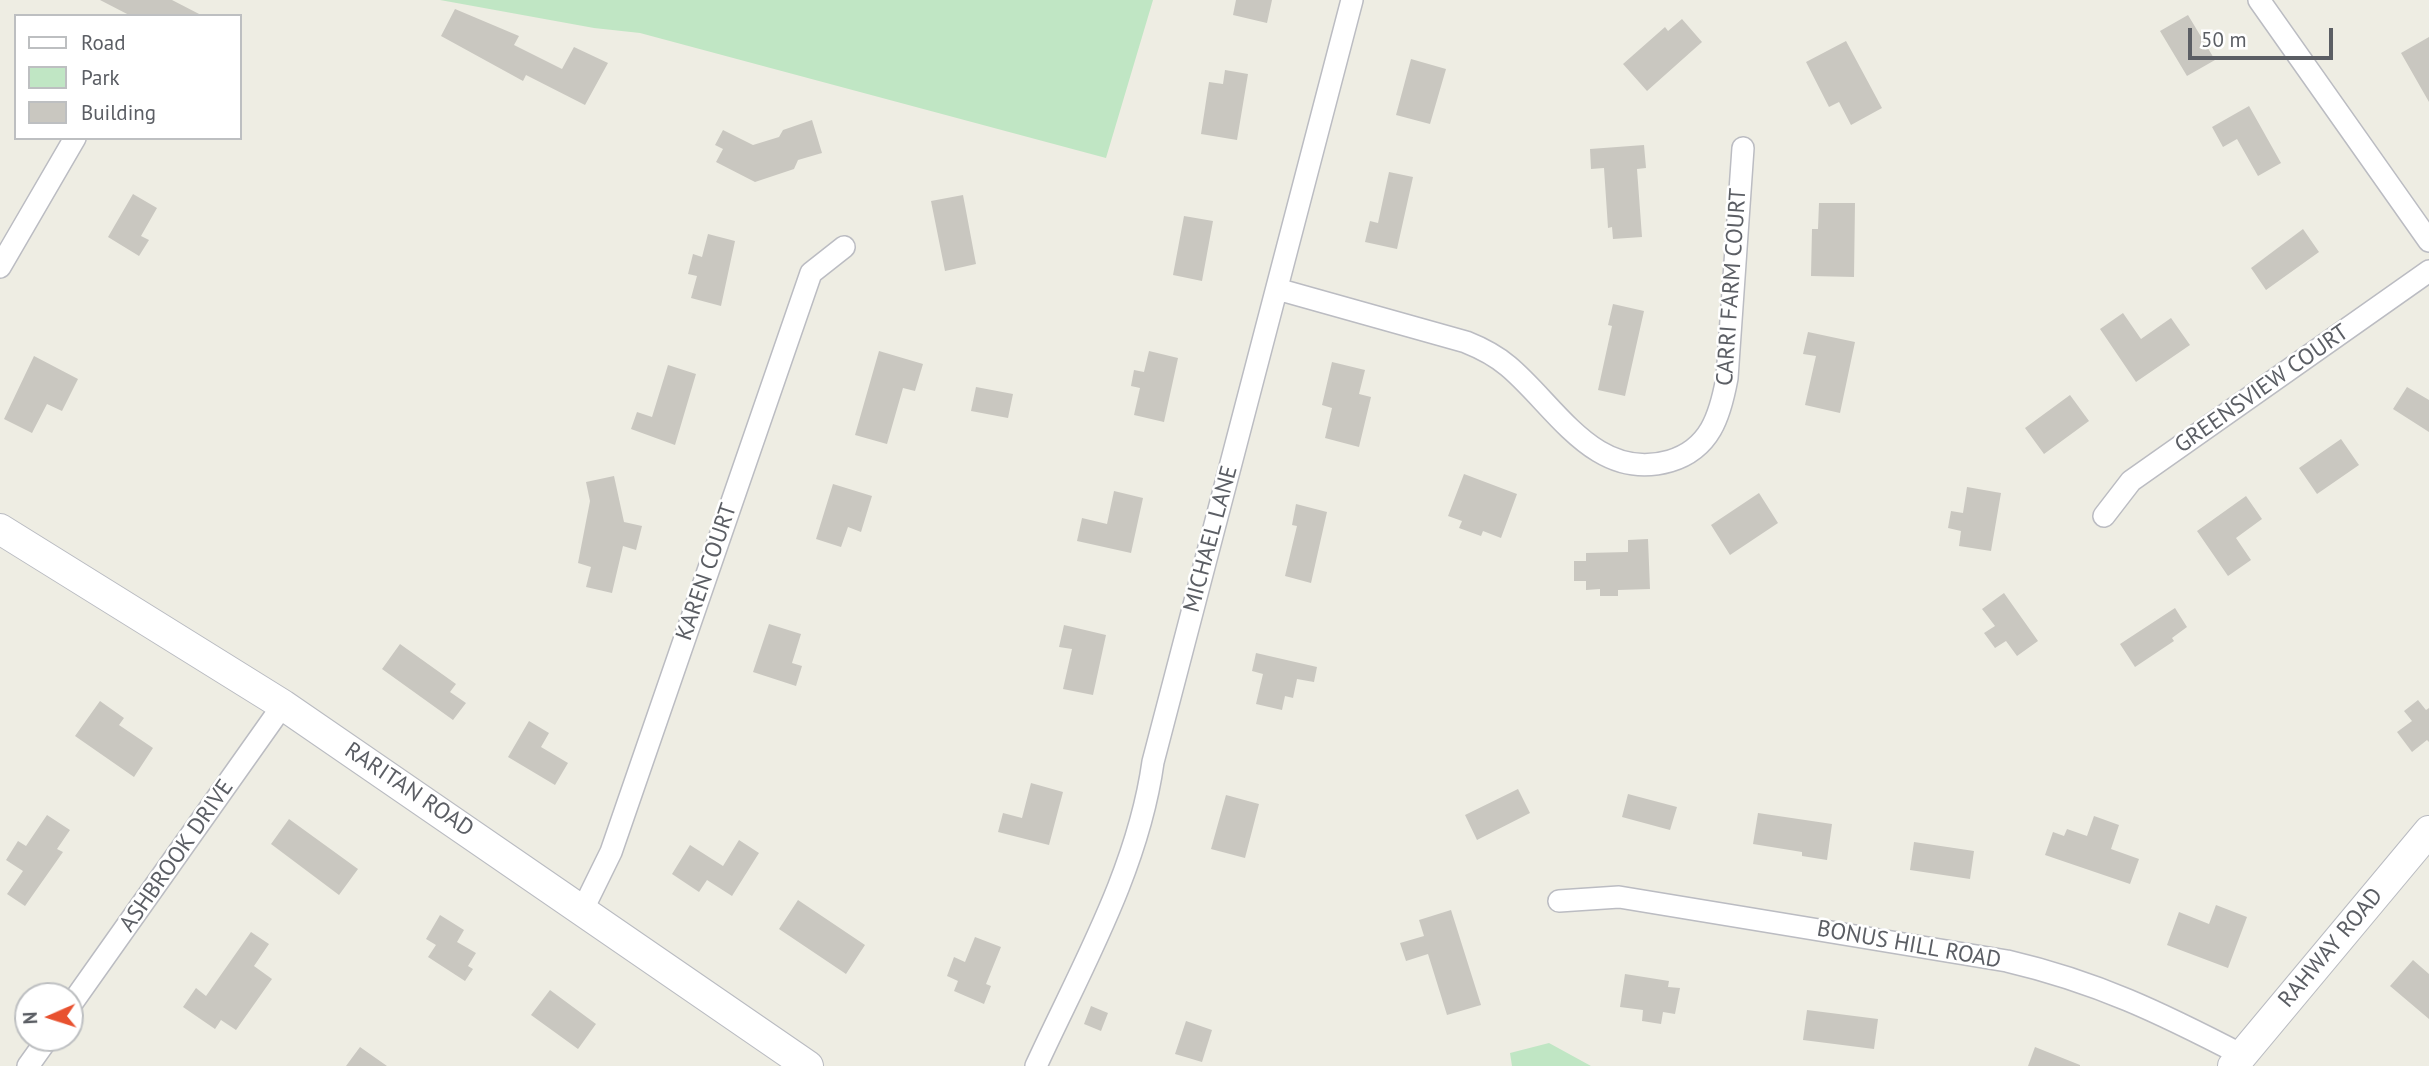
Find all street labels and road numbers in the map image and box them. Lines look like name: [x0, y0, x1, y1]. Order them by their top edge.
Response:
street label: CARRI FARM COURT: [1711, 187, 1753, 387]
street label: GREENSVIEW COURT: [2170, 319, 2354, 459]
street label: MICHAEL LANE: [1178, 463, 1244, 615]
street label: KAREN COURT: [671, 500, 743, 644]
street label: RARITAN ROAD: [339, 737, 479, 843]
street label: ASHBROOK DRIVE: [114, 774, 240, 938]
street label: RAHWAY ROAD: [2273, 883, 2389, 1013]
street label: BONUS HILL ROAD: [1815, 915, 2003, 975]

